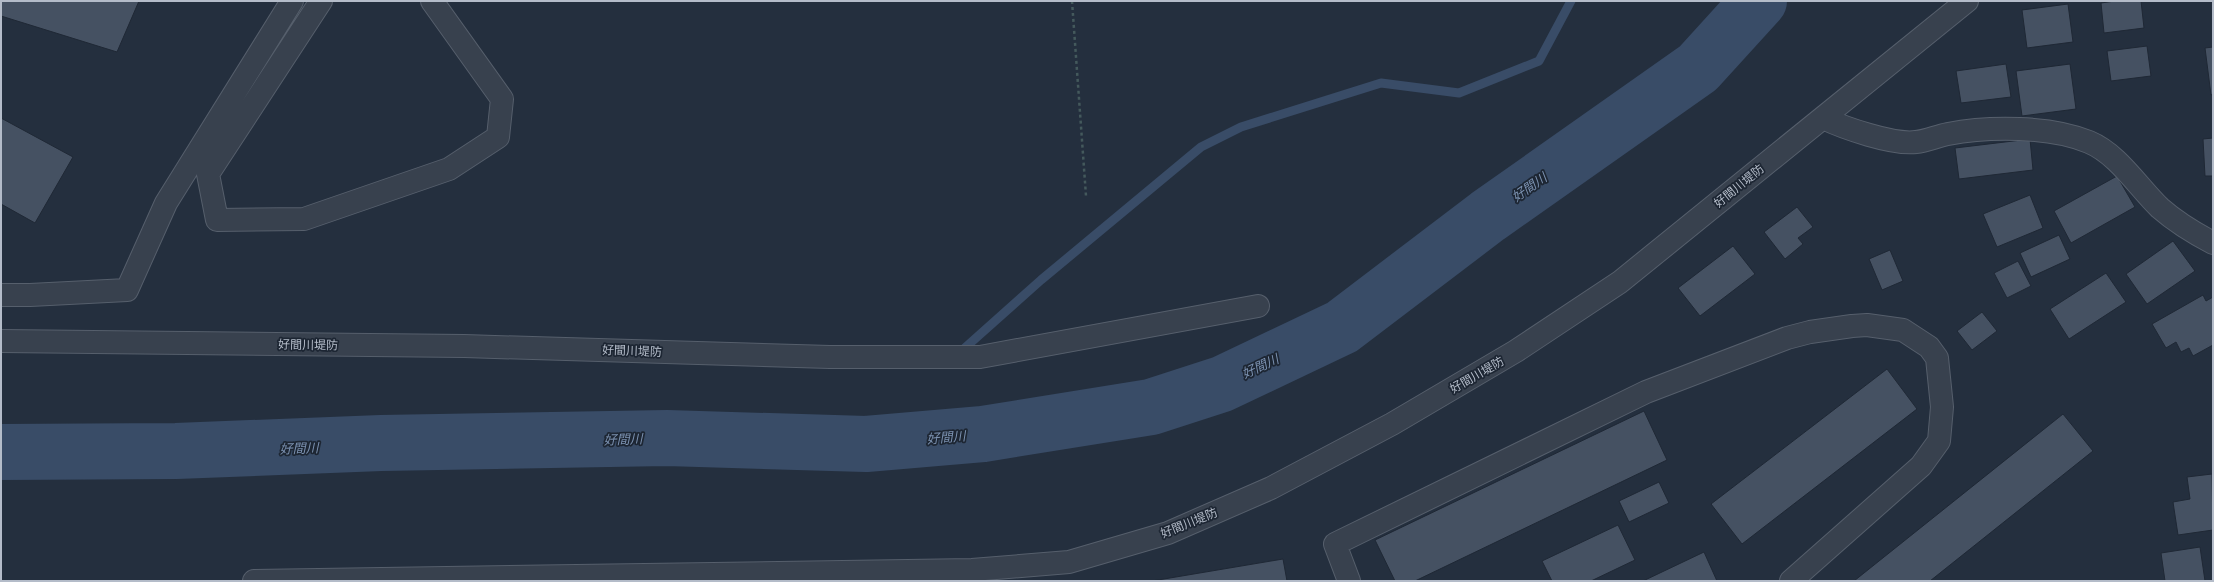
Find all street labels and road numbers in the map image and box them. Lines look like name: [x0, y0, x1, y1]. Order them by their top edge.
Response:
street label: 好間川堤防: [1711, 161, 1766, 210]
street label: 好間川堤防: [278, 336, 338, 352]
street label: 好間川堤防: [602, 342, 662, 358]
street label: 好間川堤防: [1447, 353, 1506, 395]
street label: 好間川堤防: [1158, 504, 1219, 540]

